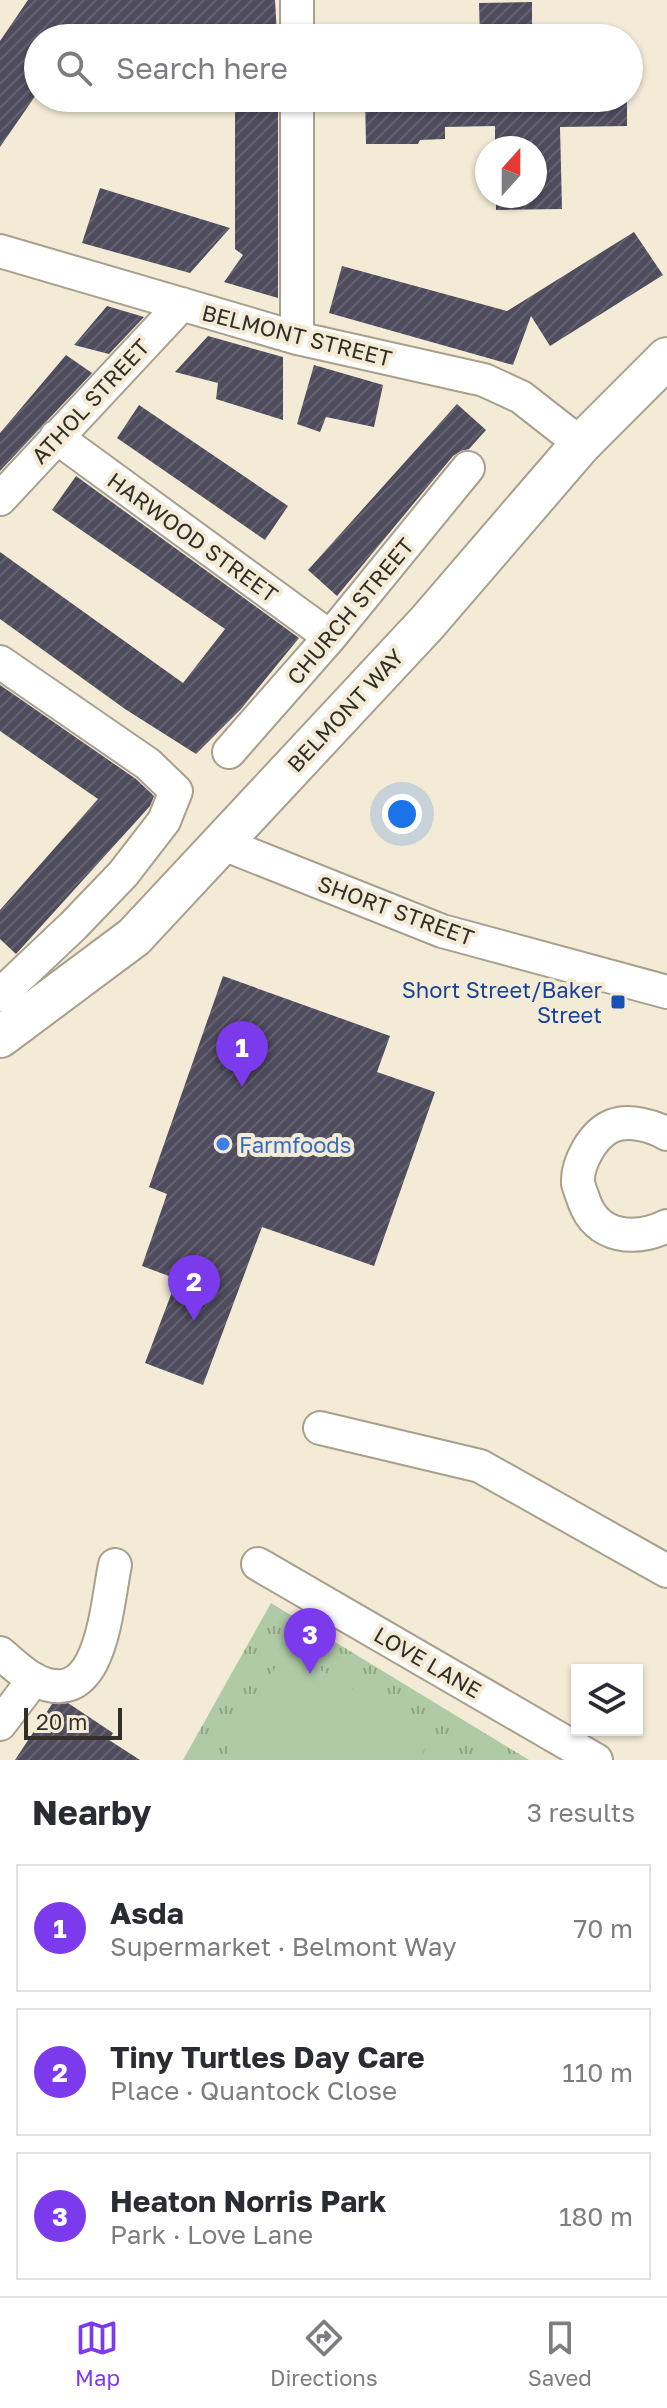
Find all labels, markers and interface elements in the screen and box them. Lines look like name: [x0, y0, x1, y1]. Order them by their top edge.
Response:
search box: [24, 24, 643, 112]
icon: search: [52, 46, 96, 90]
text: Search here: [116, 50, 288, 86]
north arrow: [475, 136, 547, 208]
street label: BELMONT STREET: [199, 298, 395, 372]
street label: ATHOL STREET: [25, 333, 155, 469]
street label: HARWOOD STREET: [103, 466, 284, 608]
street label: CHURCH STREET: [281, 532, 419, 690]
street label: BELMONT WAY: [281, 643, 409, 777]
your location: [382, 794, 422, 834]
street label: SHORT STREET: [314, 869, 478, 951]
place label: Short Street/Baker Street: [402, 976, 602, 1028]
marker: Short Street/Baker Street: [609, 993, 627, 1011]
pin: 1: [216, 1021, 268, 1087]
place label: Farmfoods: [239, 1131, 352, 1158]
marker: Farmfoods: [214, 1135, 232, 1153]
pin: 2: [168, 1255, 220, 1321]
pin: 3: [284, 1608, 336, 1674]
street label: LOVE LANE: [370, 1620, 486, 1704]
map controls: [571, 1664, 643, 1736]
button: layers: [571, 1664, 643, 1736]
scale bar: [24, 1704, 122, 1740]
text: 20 m: [36, 1708, 87, 1735]
text: Nearby: [32, 1792, 152, 1832]
text: 3 results: [527, 1797, 635, 1828]
text: Asda: [110, 1895, 184, 1931]
text: 1: [53, 1913, 67, 1944]
text: 70 m: [574, 1913, 633, 1944]
text: Supermarket · Belmont Way: [110, 1931, 457, 1962]
text: Tiny Turtles Day Care: [110, 2039, 425, 2075]
text: 2: [52, 2057, 68, 2088]
text: 110 m: [562, 2057, 633, 2088]
text: Place · Quantock Close: [110, 2075, 397, 2106]
text: Heaton Norris Park: [110, 2183, 386, 2219]
text: 3: [52, 2201, 68, 2232]
text: 180 m: [559, 2201, 633, 2232]
text: Park · Love Lane: [110, 2219, 313, 2250]
tab: Map: [75, 2316, 120, 2391]
tab: Directions: [270, 2316, 378, 2391]
tab: Saved: [528, 2316, 592, 2391]

